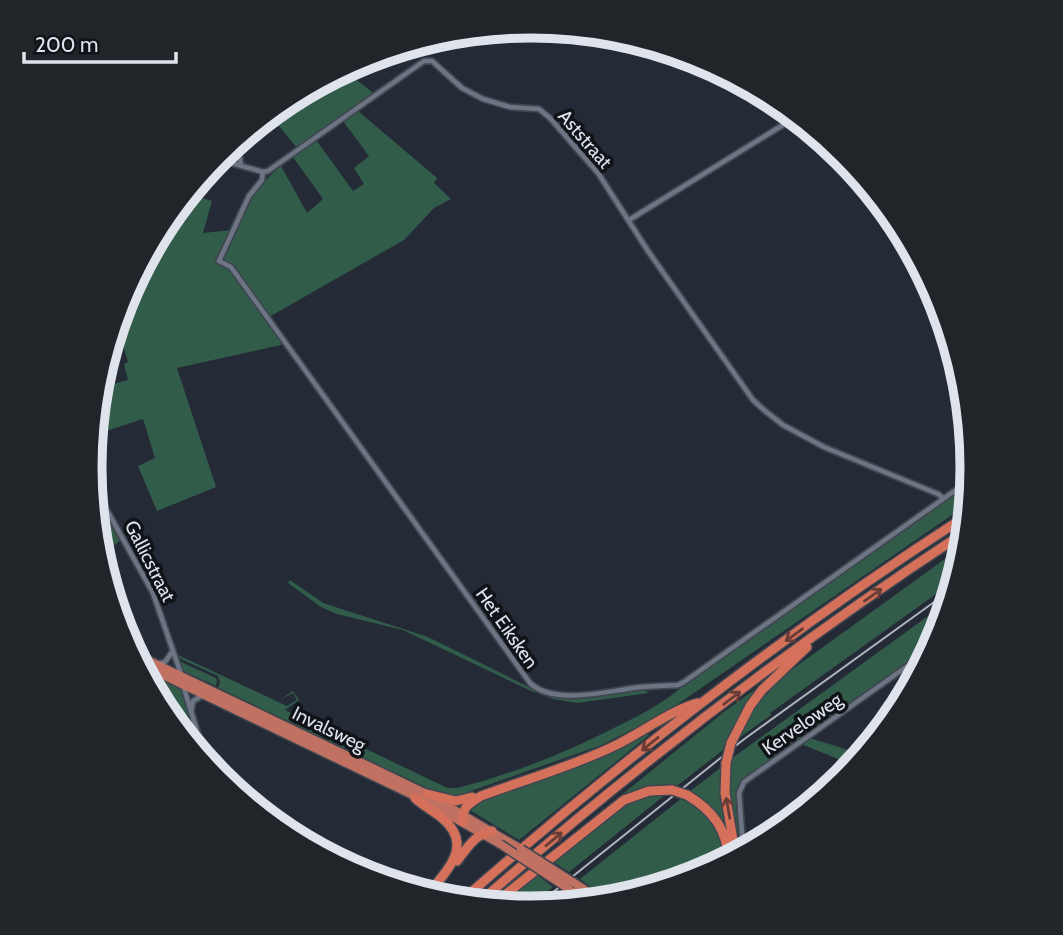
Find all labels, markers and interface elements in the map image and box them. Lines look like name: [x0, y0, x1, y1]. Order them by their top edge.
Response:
scale bar: [24, 21, 177, 65]
text: 200 m: [35, 32, 98, 57]
street label: Aststraat: [553, 105, 617, 174]
street label: Gallicstraat: [120, 517, 181, 606]
street label: Het Eiksken: [471, 583, 543, 673]
one-way arrow: [863, 588, 882, 602]
one-way arrow: [785, 627, 804, 642]
street label: Kerveloweg: [758, 688, 847, 760]
one-way arrow: [722, 690, 741, 705]
street label: Invalsweg: [289, 701, 370, 757]
one-way arrow: [641, 736, 660, 751]
one-way arrow: [721, 797, 734, 820]
one-way arrow: [544, 831, 562, 847]

